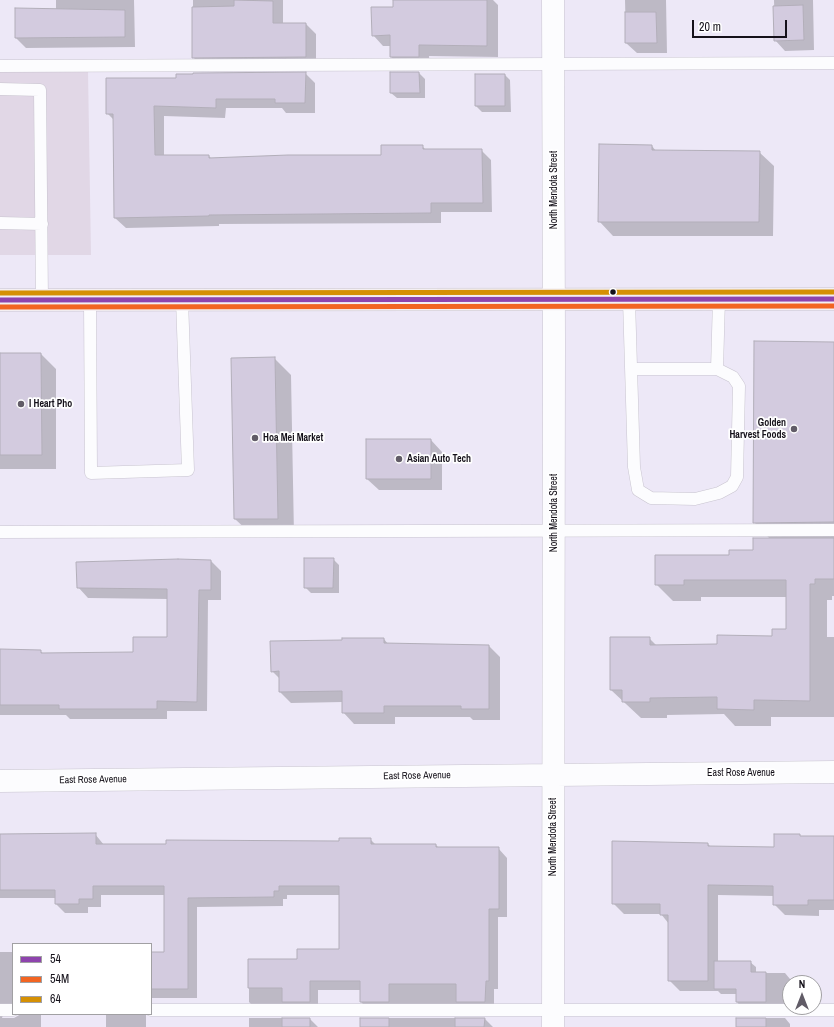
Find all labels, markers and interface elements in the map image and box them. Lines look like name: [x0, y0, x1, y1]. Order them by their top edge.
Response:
scale bar: [694, 12, 789, 38]
text: 20 m: [699, 19, 721, 35]
street label: North Mendota Street: [548, 151, 560, 229]
unlabelled marker: [608, 287, 618, 297]
place label: I Heart Pho: [29, 398, 72, 410]
marker: I Heart Pho: [16, 399, 26, 409]
place label: Golden Harvest Foods: [729, 417, 786, 440]
marker: Golden Harvest Foods: [789, 424, 799, 434]
place label: Hoa Mei Market: [263, 432, 323, 444]
marker: Hoa Mei Market: [250, 433, 260, 443]
place label: Asian Auto Tech: [407, 453, 471, 465]
marker: Asian Auto Tech: [394, 454, 404, 464]
street label: North Mendota Street: [548, 474, 560, 552]
street label: East Rose Avenue: [707, 767, 775, 779]
street label: East Rose Avenue: [383, 769, 451, 783]
street label: East Rose Avenue: [59, 773, 127, 787]
street label: North Mendota Street: [547, 798, 559, 876]
legend: [12, 943, 152, 1015]
text: 54: [50, 951, 61, 967]
text: 54M: [50, 971, 69, 987]
north arrow: [782, 975, 822, 1015]
text: N: [799, 977, 805, 991]
text: 64: [50, 991, 61, 1007]

